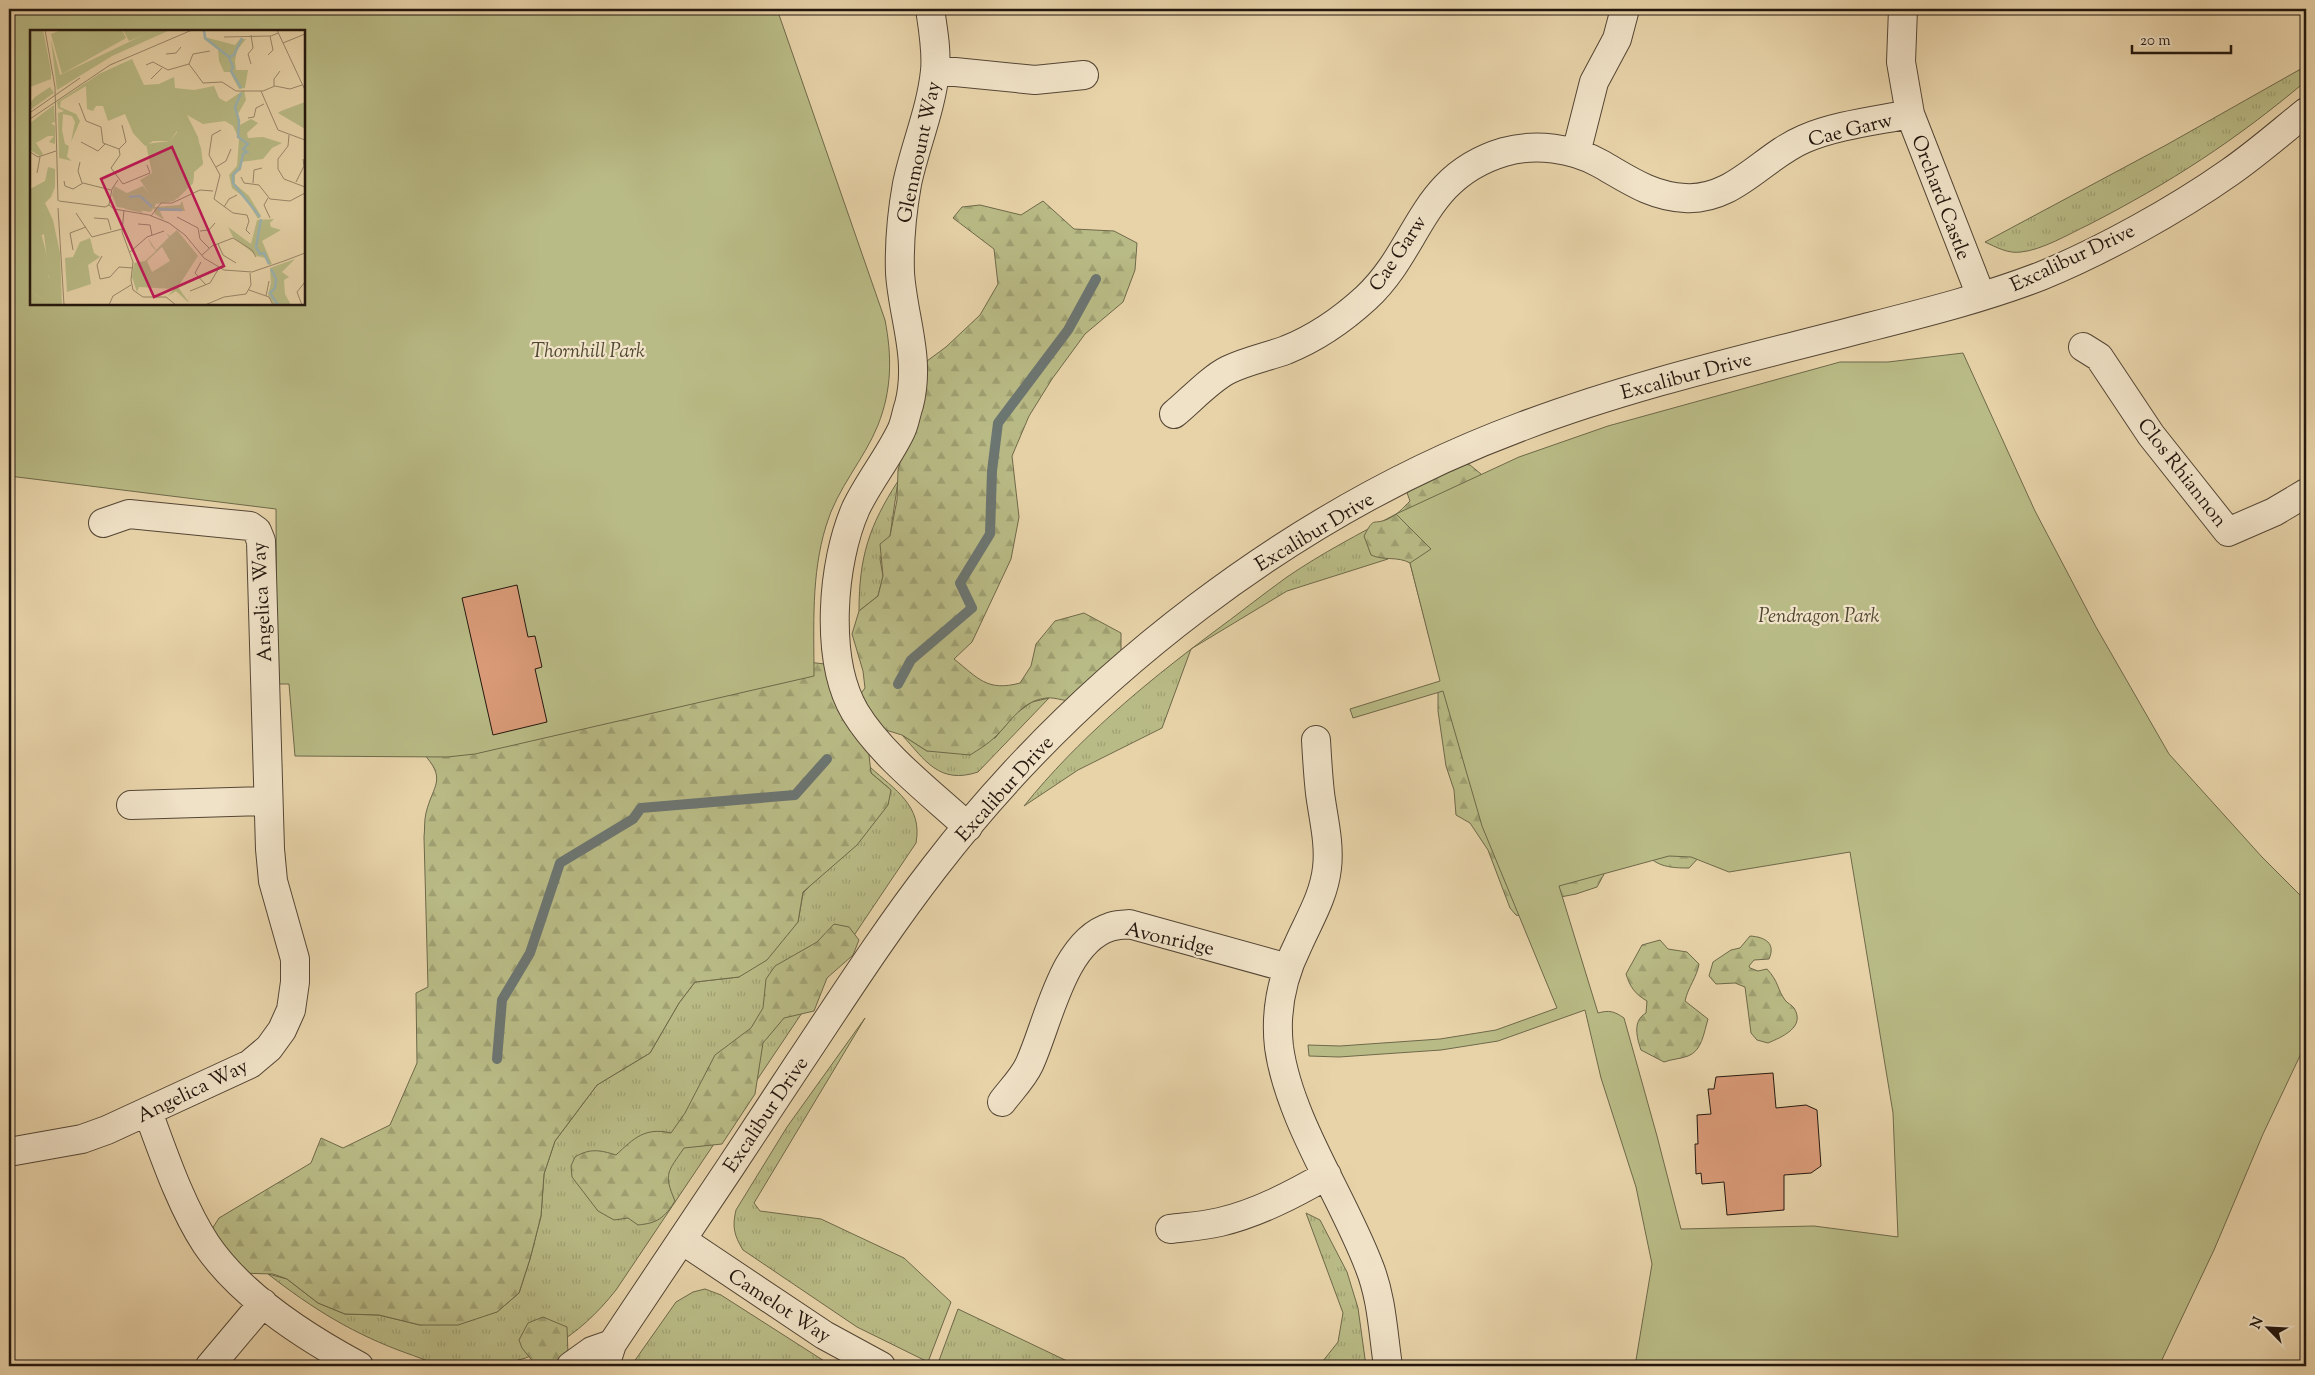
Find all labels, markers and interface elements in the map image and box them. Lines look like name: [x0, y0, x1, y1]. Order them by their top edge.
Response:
scale bar: [2132, 22, 2231, 54]
inset map: [30, 30, 305, 305]
text: 20 m: [2140, 31, 2171, 52]
street label: Glenmount Way: [891, 79, 950, 226]
street label: Cae Garw: [1805, 107, 1896, 156]
street label: Orchard Castle: [1903, 131, 1977, 265]
street label: Cae Garw: [1363, 211, 1435, 298]
street label: Excalibur Drive: [2006, 218, 2140, 301]
park label: Thornhill Park: [531, 338, 645, 367]
street label: Excalibur Drive: [1618, 346, 1755, 409]
street label: Clos Rhiannon: [2129, 413, 2233, 535]
street label: Excalibur Drive: [1250, 486, 1380, 580]
street label: Angelica Way: [246, 541, 281, 663]
park label: Pendragon Park: [1758, 603, 1880, 632]
street label: Excalibur Drive: [950, 730, 1062, 849]
street label: Avonridge: [1122, 916, 1217, 965]
street label: Excalibur Drive: [717, 1052, 817, 1179]
street label: Angelica Way: [133, 1053, 254, 1132]
street label: Camelot Way: [721, 1263, 836, 1351]
north arrow: [2242, 1302, 2292, 1352]
text: N: [2247, 1314, 2269, 1333]

